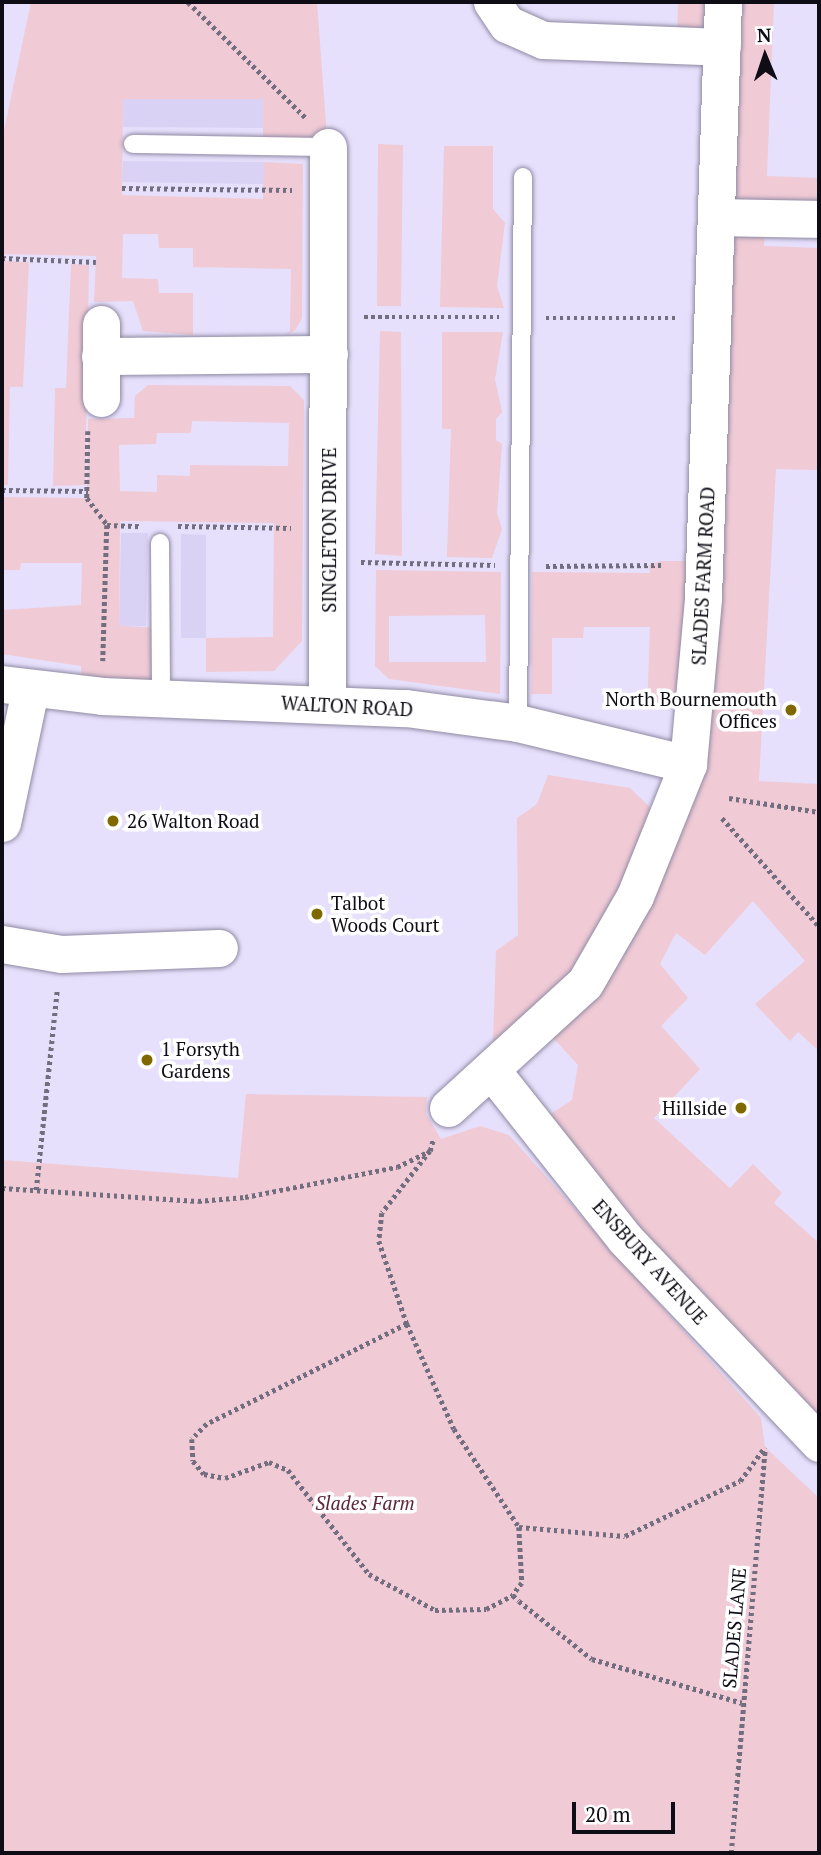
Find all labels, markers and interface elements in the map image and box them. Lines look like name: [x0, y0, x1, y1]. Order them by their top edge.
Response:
north arrow: [730, 21, 800, 91]
text: N: [757, 22, 772, 47]
street label: SINGLETON DRIVE: [318, 447, 340, 613]
street label: SLADES FARM ROAD: [687, 486, 719, 666]
place label: North Bournemouth Offices: [605, 688, 777, 732]
street label: WALTON ROAD: [280, 691, 414, 721]
marker: North Bournemouth Offices: [783, 702, 799, 718]
place label: 26 Walton Road: [127, 810, 260, 832]
marker: 26 Walton Road: [105, 813, 121, 829]
place label: Talbot Woods Court: [331, 892, 439, 936]
marker: Talbot Woods Court: [309, 906, 325, 922]
place label: 1 Forsyth Gardens: [161, 1038, 240, 1082]
marker: 1 Forsyth Gardens: [139, 1052, 155, 1068]
place label: Hillside: [662, 1097, 727, 1119]
marker: Hillside: [733, 1100, 749, 1116]
street label: ENSBURY AVENUE: [588, 1195, 712, 1329]
park label: Slades Farm: [315, 1492, 415, 1514]
street label: SLADES LANE: [717, 1567, 751, 1689]
scale bar: [576, 1788, 679, 1832]
text: 20 m: [585, 1800, 631, 1828]

